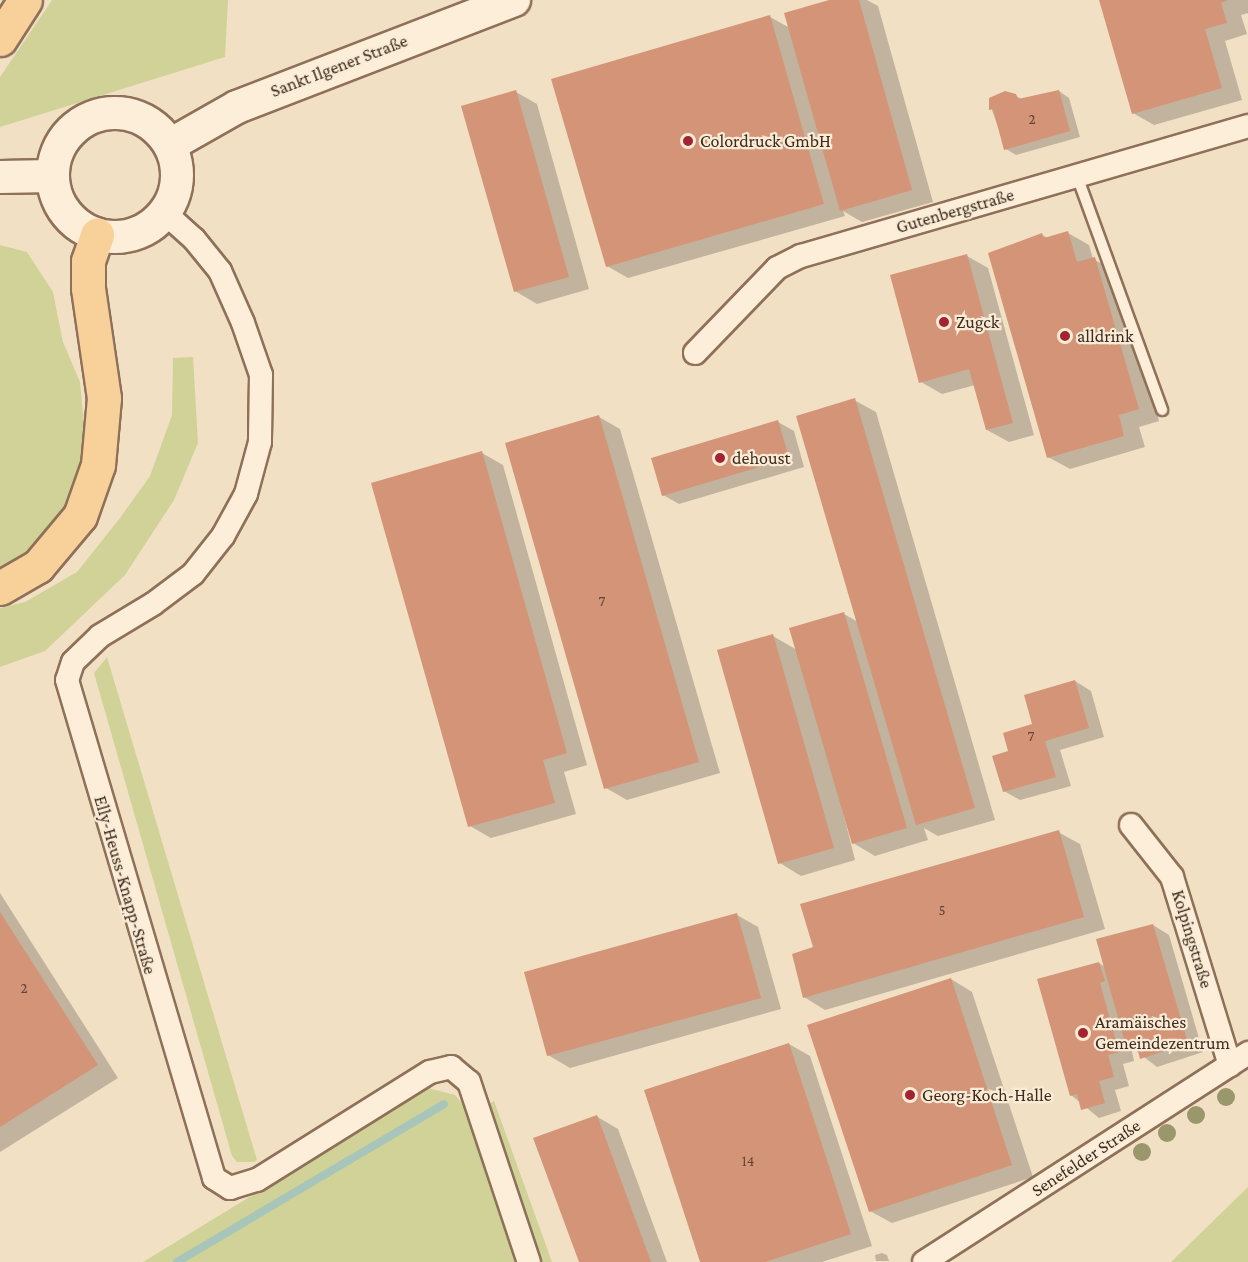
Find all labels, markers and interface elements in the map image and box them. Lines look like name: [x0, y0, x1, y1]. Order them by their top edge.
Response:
street label: Sankt Ilgener Straße: [267, 30, 411, 102]
house number: 2: [1028, 111, 1036, 129]
place label: Colordruck GmbH: [700, 130, 831, 152]
marker: Colordruck GmbH: [681, 134, 695, 148]
street label: Gutenbergstraße: [894, 184, 1016, 238]
place label: Zugck: [956, 311, 999, 333]
marker: Zugck: [937, 315, 951, 329]
place label: alldrink: [1077, 325, 1134, 347]
marker: alldrink: [1058, 329, 1072, 343]
place label: dehoust: [732, 447, 791, 469]
marker: dehoust: [713, 451, 727, 465]
house number: 7: [599, 593, 605, 611]
house number: 7: [1028, 728, 1034, 746]
street label: Elly-Heuss-Knapp-Straße: [89, 793, 161, 977]
street label: Kolpingstraße: [1167, 887, 1217, 991]
house number: 5: [938, 902, 946, 920]
house number: 2: [20, 980, 28, 998]
place label: Aramäisches Gemeindezentrum: [1095, 1012, 1230, 1054]
marker: Aramäisches Gemeindezentrum: [1076, 1026, 1090, 1040]
place label: Georg-Koch-Halle: [922, 1084, 1052, 1106]
marker: Georg-Koch-Halle: [903, 1088, 917, 1102]
street label: Senefelder Straße: [1027, 1115, 1145, 1201]
house number: 14: [742, 1153, 754, 1171]

